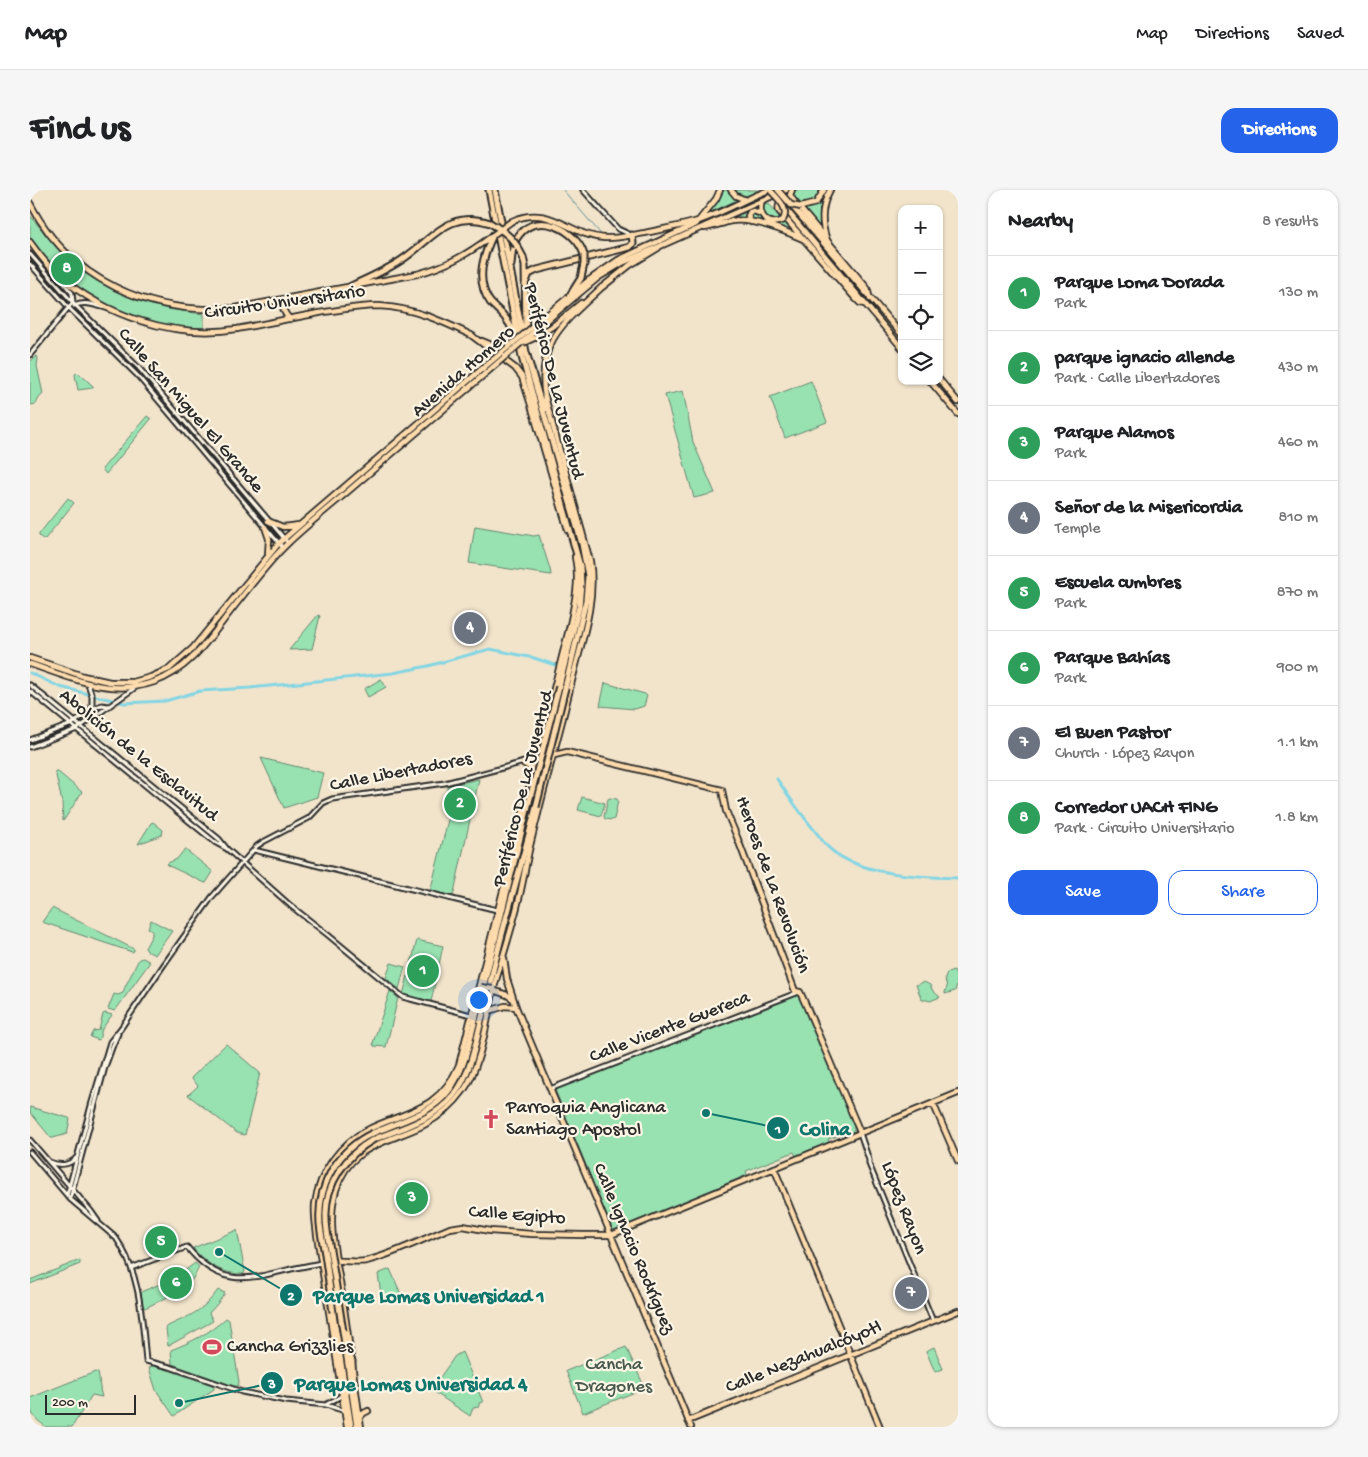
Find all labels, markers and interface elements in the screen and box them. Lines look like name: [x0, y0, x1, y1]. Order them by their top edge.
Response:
text: Map: [25, 20, 67, 49]
text: Map: [1136, 24, 1168, 45]
text: Directions: [1196, 24, 1269, 45]
text: Saved: [1297, 24, 1343, 45]
button: Directions: [1221, 108, 1338, 153]
text: Find us: [30, 110, 130, 151]
map controls: [898, 205, 943, 385]
button: +: [898, 205, 943, 250]
text: Nearby: [1008, 210, 1073, 235]
text: 8 results: [1262, 213, 1318, 232]
pin: 8: [51, 250, 83, 288]
button: −: [898, 250, 943, 295]
text: Parque Loma Dorada: [1055, 272, 1224, 295]
street label: Circuito Universitario: [203, 280, 367, 326]
street label: Periférico De La Juventud: [517, 280, 589, 483]
text: 1: [1021, 284, 1027, 303]
text: 130 m: [1279, 284, 1318, 303]
button: locate: [898, 295, 943, 340]
text: Park: [1055, 295, 1086, 314]
street label: Avenida Homero: [408, 321, 520, 423]
street label: Calle San Miguel El Grande: [112, 324, 268, 499]
button: layers: [898, 340, 943, 385]
text: parque ignacio allende: [1055, 347, 1234, 370]
text: 2: [1020, 359, 1028, 378]
text: 430 m: [1278, 359, 1318, 378]
text: Park · Calle Libertadores: [1055, 370, 1219, 389]
text: Parque Alamos: [1055, 422, 1174, 445]
text: 3: [1020, 434, 1028, 453]
text: 460 m: [1278, 434, 1318, 453]
text: Park: [1055, 445, 1086, 464]
text: Señor de la Misericordia: [1055, 497, 1242, 520]
text: 4: [1020, 509, 1028, 528]
text: 810 m: [1279, 509, 1318, 528]
text: Temple: [1055, 520, 1100, 539]
text: Escuela cumbres: [1055, 572, 1181, 595]
text: 5: [1020, 584, 1028, 603]
text: 870 m: [1277, 584, 1318, 603]
text: Park: [1055, 595, 1086, 614]
pin: 4: [454, 609, 486, 647]
text: Parque Bahías: [1055, 647, 1169, 670]
text: 6: [1020, 659, 1028, 678]
text: 900 m: [1277, 659, 1318, 678]
text: Park: [1055, 670, 1086, 689]
street label: Abolición de la Esclavitud: [54, 685, 224, 829]
street label: Periférico De La Juventud: [488, 687, 560, 890]
text: El Buen Pastor: [1055, 722, 1170, 745]
text: 7: [1020, 734, 1028, 753]
text: 1.1 km: [1278, 734, 1318, 753]
text: Church · López Rayon: [1055, 745, 1194, 764]
street label: Calle Libertadores: [328, 748, 475, 798]
pin: 2: [444, 785, 476, 823]
street label: Heroes de La Revolución: [729, 793, 815, 977]
text: Corredor UACH FING: [1055, 797, 1217, 820]
text: 8: [1020, 809, 1028, 828]
text: 1.8 km: [1275, 809, 1318, 828]
text: Park · Circuito Universitario: [1055, 820, 1234, 839]
button: Save: [1008, 870, 1158, 915]
button: Share: [1168, 870, 1318, 915]
pin: 1: [407, 952, 439, 990]
street label: Calle Vicente Guereca: [587, 986, 755, 1069]
your location: [466, 987, 492, 1013]
place label: Parroquia Anglicana Santiago Apostol: [505, 1097, 667, 1142]
church icon: Parroquia Anglicana Santiago Apostol: [480, 1108, 502, 1130]
callout: Colina: [765, 1111, 861, 1146]
text: Colina: [799, 1120, 851, 1143]
text: 1: [774, 1121, 781, 1139]
street label: López Rayon: [875, 1158, 931, 1258]
street label: Calle Ignacio Rodríguez: [587, 1160, 680, 1338]
pin: 3: [396, 1179, 428, 1217]
street label: Calle Egipto: [468, 1201, 566, 1231]
pin: 5: [145, 1223, 177, 1261]
pin: 6: [160, 1264, 192, 1302]
pin: 7: [895, 1274, 927, 1312]
callout: Parque Lomas Universidad 1: [278, 1277, 555, 1312]
text: Parque Lomas Universidad 1: [312, 1287, 545, 1310]
text: 2: [287, 1288, 295, 1306]
street label: Calle Nezahualcóyotl: [723, 1316, 885, 1400]
sports icon: Cancha Grizzlies: [201, 1336, 223, 1358]
place label: Cancha Grizzlies: [227, 1336, 354, 1359]
park label: Cancha Dragones: [574, 1354, 653, 1399]
callout: Parque Lomas Universidad 4: [260, 1366, 537, 1401]
text: Parque Lomas Universidad 4: [294, 1375, 528, 1398]
text: 3: [267, 1376, 276, 1394]
scale bar: [45, 1392, 136, 1415]
text: 200 m: [52, 1395, 88, 1412]

